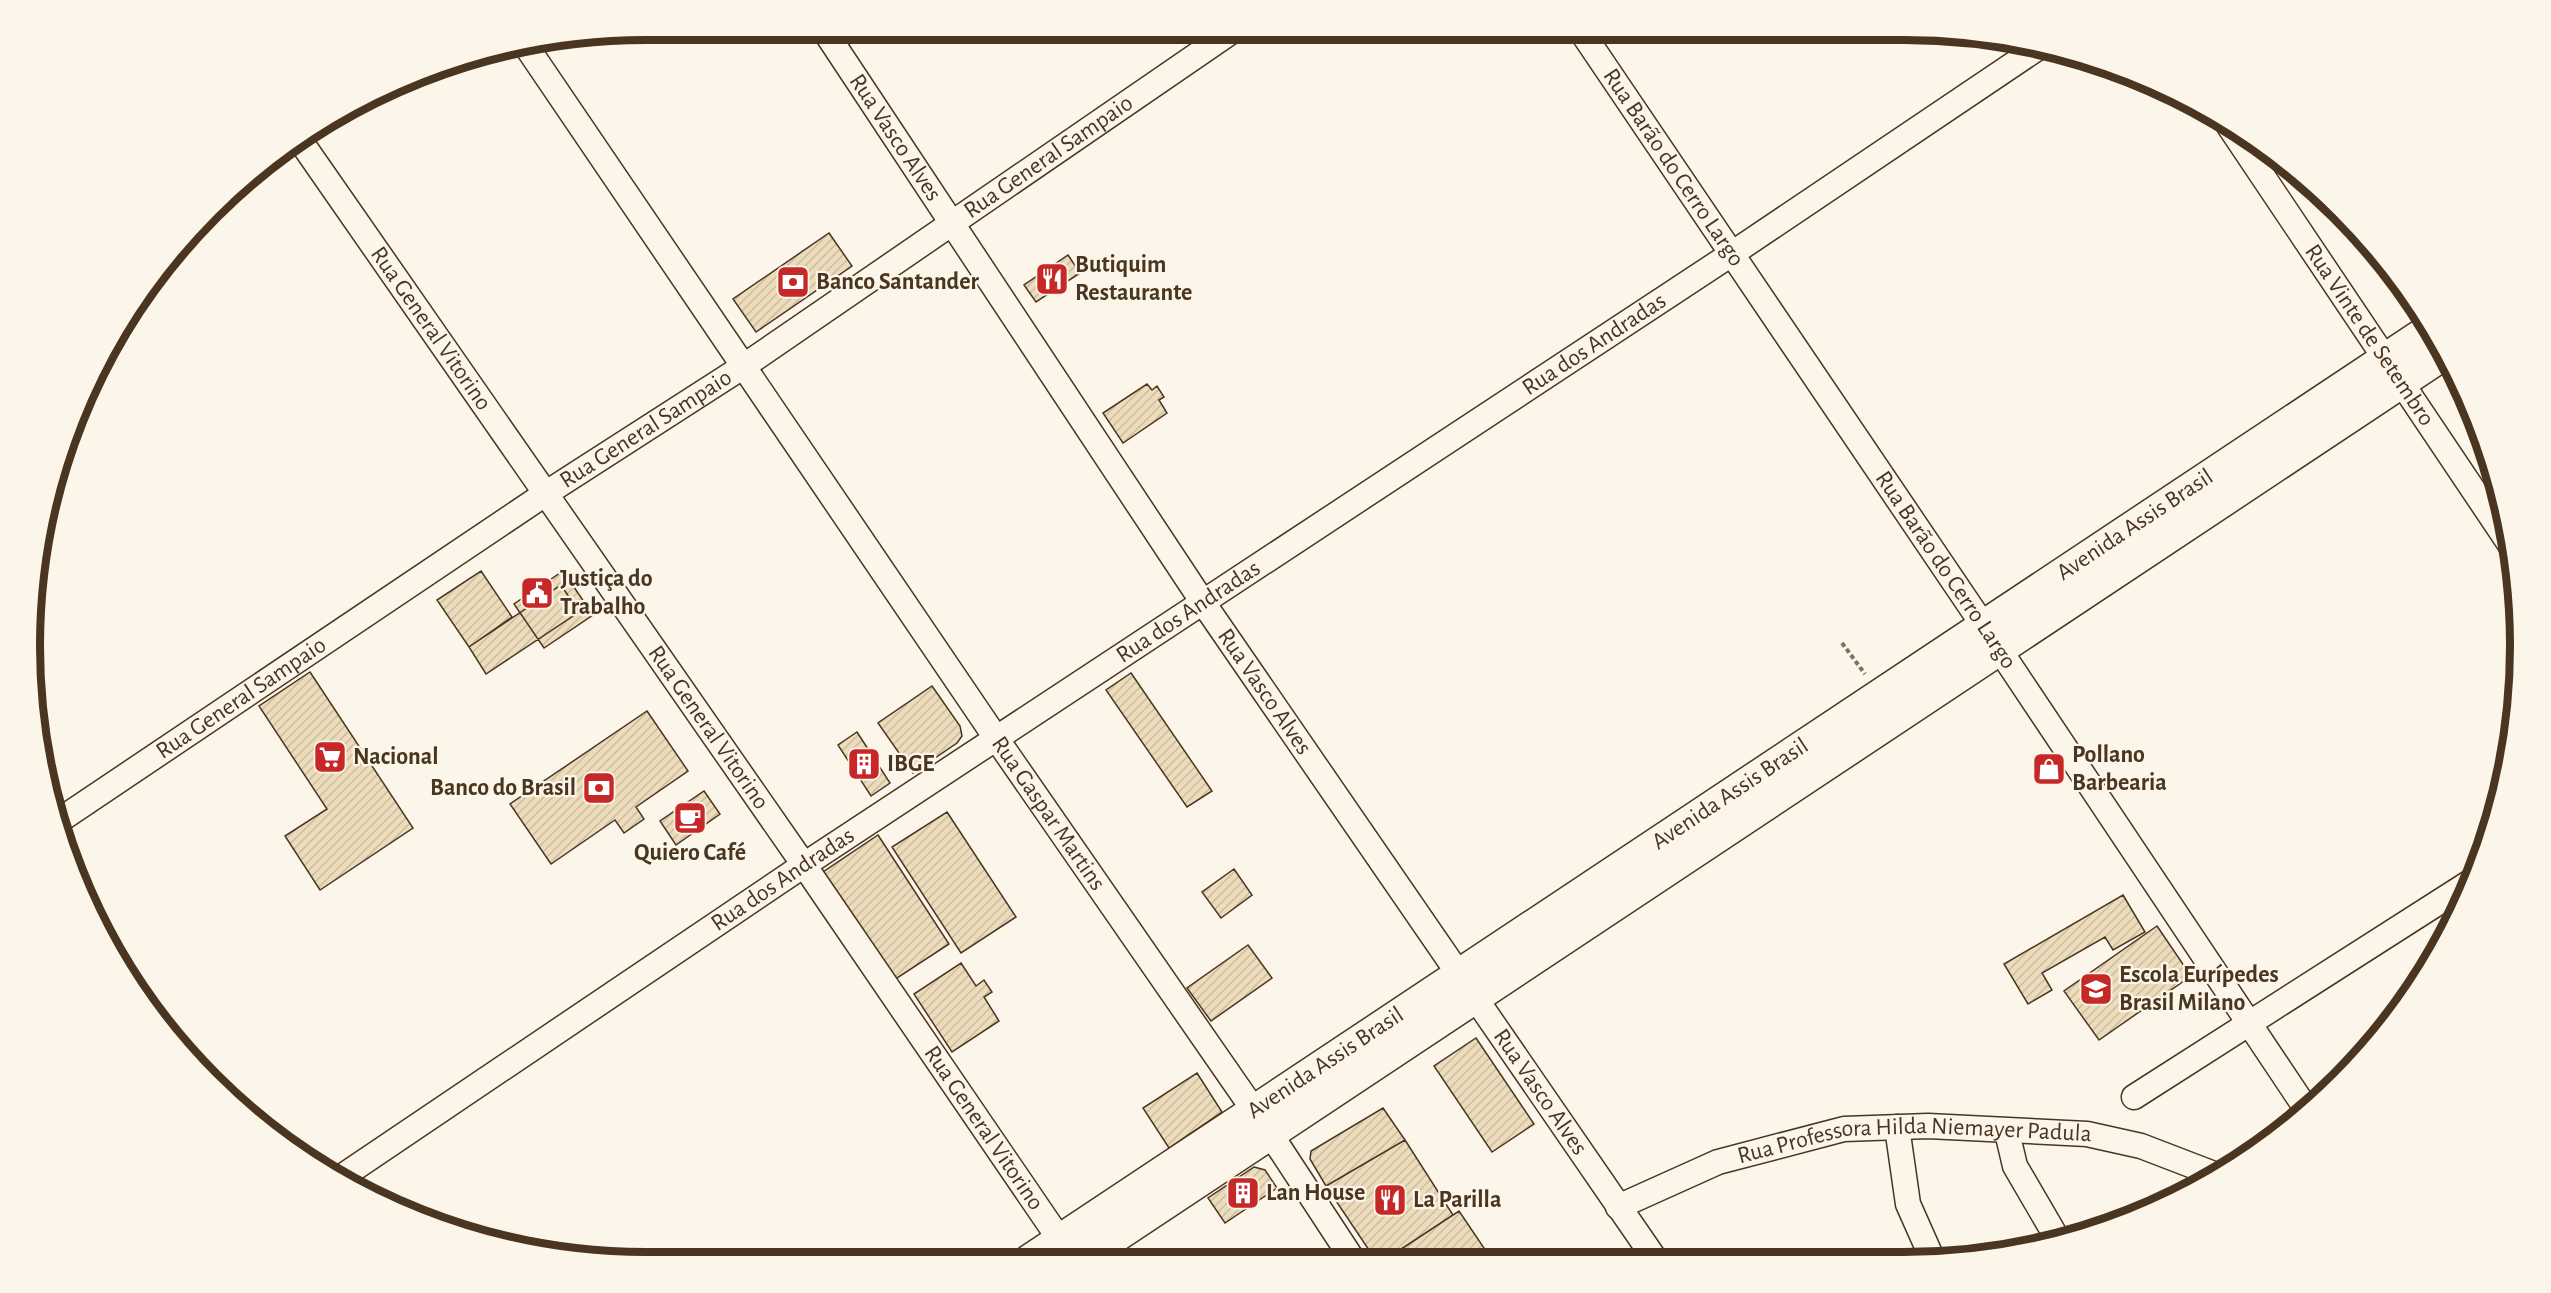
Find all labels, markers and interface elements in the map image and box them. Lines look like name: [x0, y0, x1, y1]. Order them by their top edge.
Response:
street label: Rua Barão do Cerro Largo: [1598, 64, 1749, 271]
street label: Rua Vasco Alves: [845, 70, 946, 205]
street label: Rua General Sampaio: [960, 91, 1137, 223]
street label: Rua Vinte de Setembro: [2300, 240, 2439, 430]
street label: Rua General Vitorino: [366, 243, 496, 415]
place label: Butiquim Restaurante: [1075, 253, 1192, 305]
restaurant icon: Butiquim Restaurante: [1034, 261, 1070, 297]
bank icon: Banco Santander: [775, 264, 811, 300]
place label: Banco Santander: [816, 270, 980, 294]
street label: Rua dos Andradas: [1518, 289, 1670, 400]
street label: Rua General Sampaio: [556, 365, 736, 493]
street label: Avenida Assis Brasil: [2052, 464, 2217, 585]
street label: Rua Barão do Cerro Largo: [1871, 467, 2021, 673]
street label: Rua dos Andradas: [1112, 556, 1265, 668]
place label: Justiça do Trabalho: [560, 567, 653, 619]
public building icon: Justiça do Trabalho: [519, 575, 555, 611]
street label: Rua Vasco Alves: [1213, 624, 1316, 759]
street label: Rua General Sampaio: [152, 633, 331, 764]
street label: Rua General Vitorino: [643, 641, 773, 814]
street label: Rua Gaspar Martins: [987, 732, 1110, 895]
street label: Avenida Assis Brasil: [1648, 733, 1813, 854]
supermarket icon: Nacional: [312, 739, 348, 775]
place label: Pollano Barbearia: [2072, 743, 2167, 795]
place label: Nacional: [353, 745, 439, 769]
building icon: IBGE: [846, 746, 882, 782]
shop icon: Pollano Barbearia: [2031, 751, 2067, 787]
place label: IBGE: [887, 752, 935, 776]
bank icon: Banco do Brasil: [581, 770, 617, 806]
place label: Banco do Brasil: [430, 776, 576, 800]
cafe icon: Quiero Café: [672, 800, 708, 836]
street label: Rua dos Andradas: [707, 823, 859, 936]
place label: Quiero Café: [634, 841, 746, 865]
place label: Escola Eurípedes Brasil Milano: [2119, 963, 2279, 1015]
school or university icon: Escola Eurípedes Brasil Milano: [2078, 971, 2114, 1007]
street label: Avenida Assis Brasil: [1243, 1002, 1408, 1123]
street label: Rua Vasco Alves: [1489, 1025, 1592, 1159]
street label: Rua General Vitorino: [919, 1042, 1048, 1215]
street label: Rua Professora Hilda Niemayer Padula: [1735, 1114, 2092, 1168]
building icon: Lan House: [1225, 1175, 1261, 1211]
place label: Lan House: [1266, 1181, 1365, 1205]
restaurant icon: La Parilla: [1372, 1182, 1408, 1218]
place label: La Parilla: [1413, 1188, 1501, 1212]

